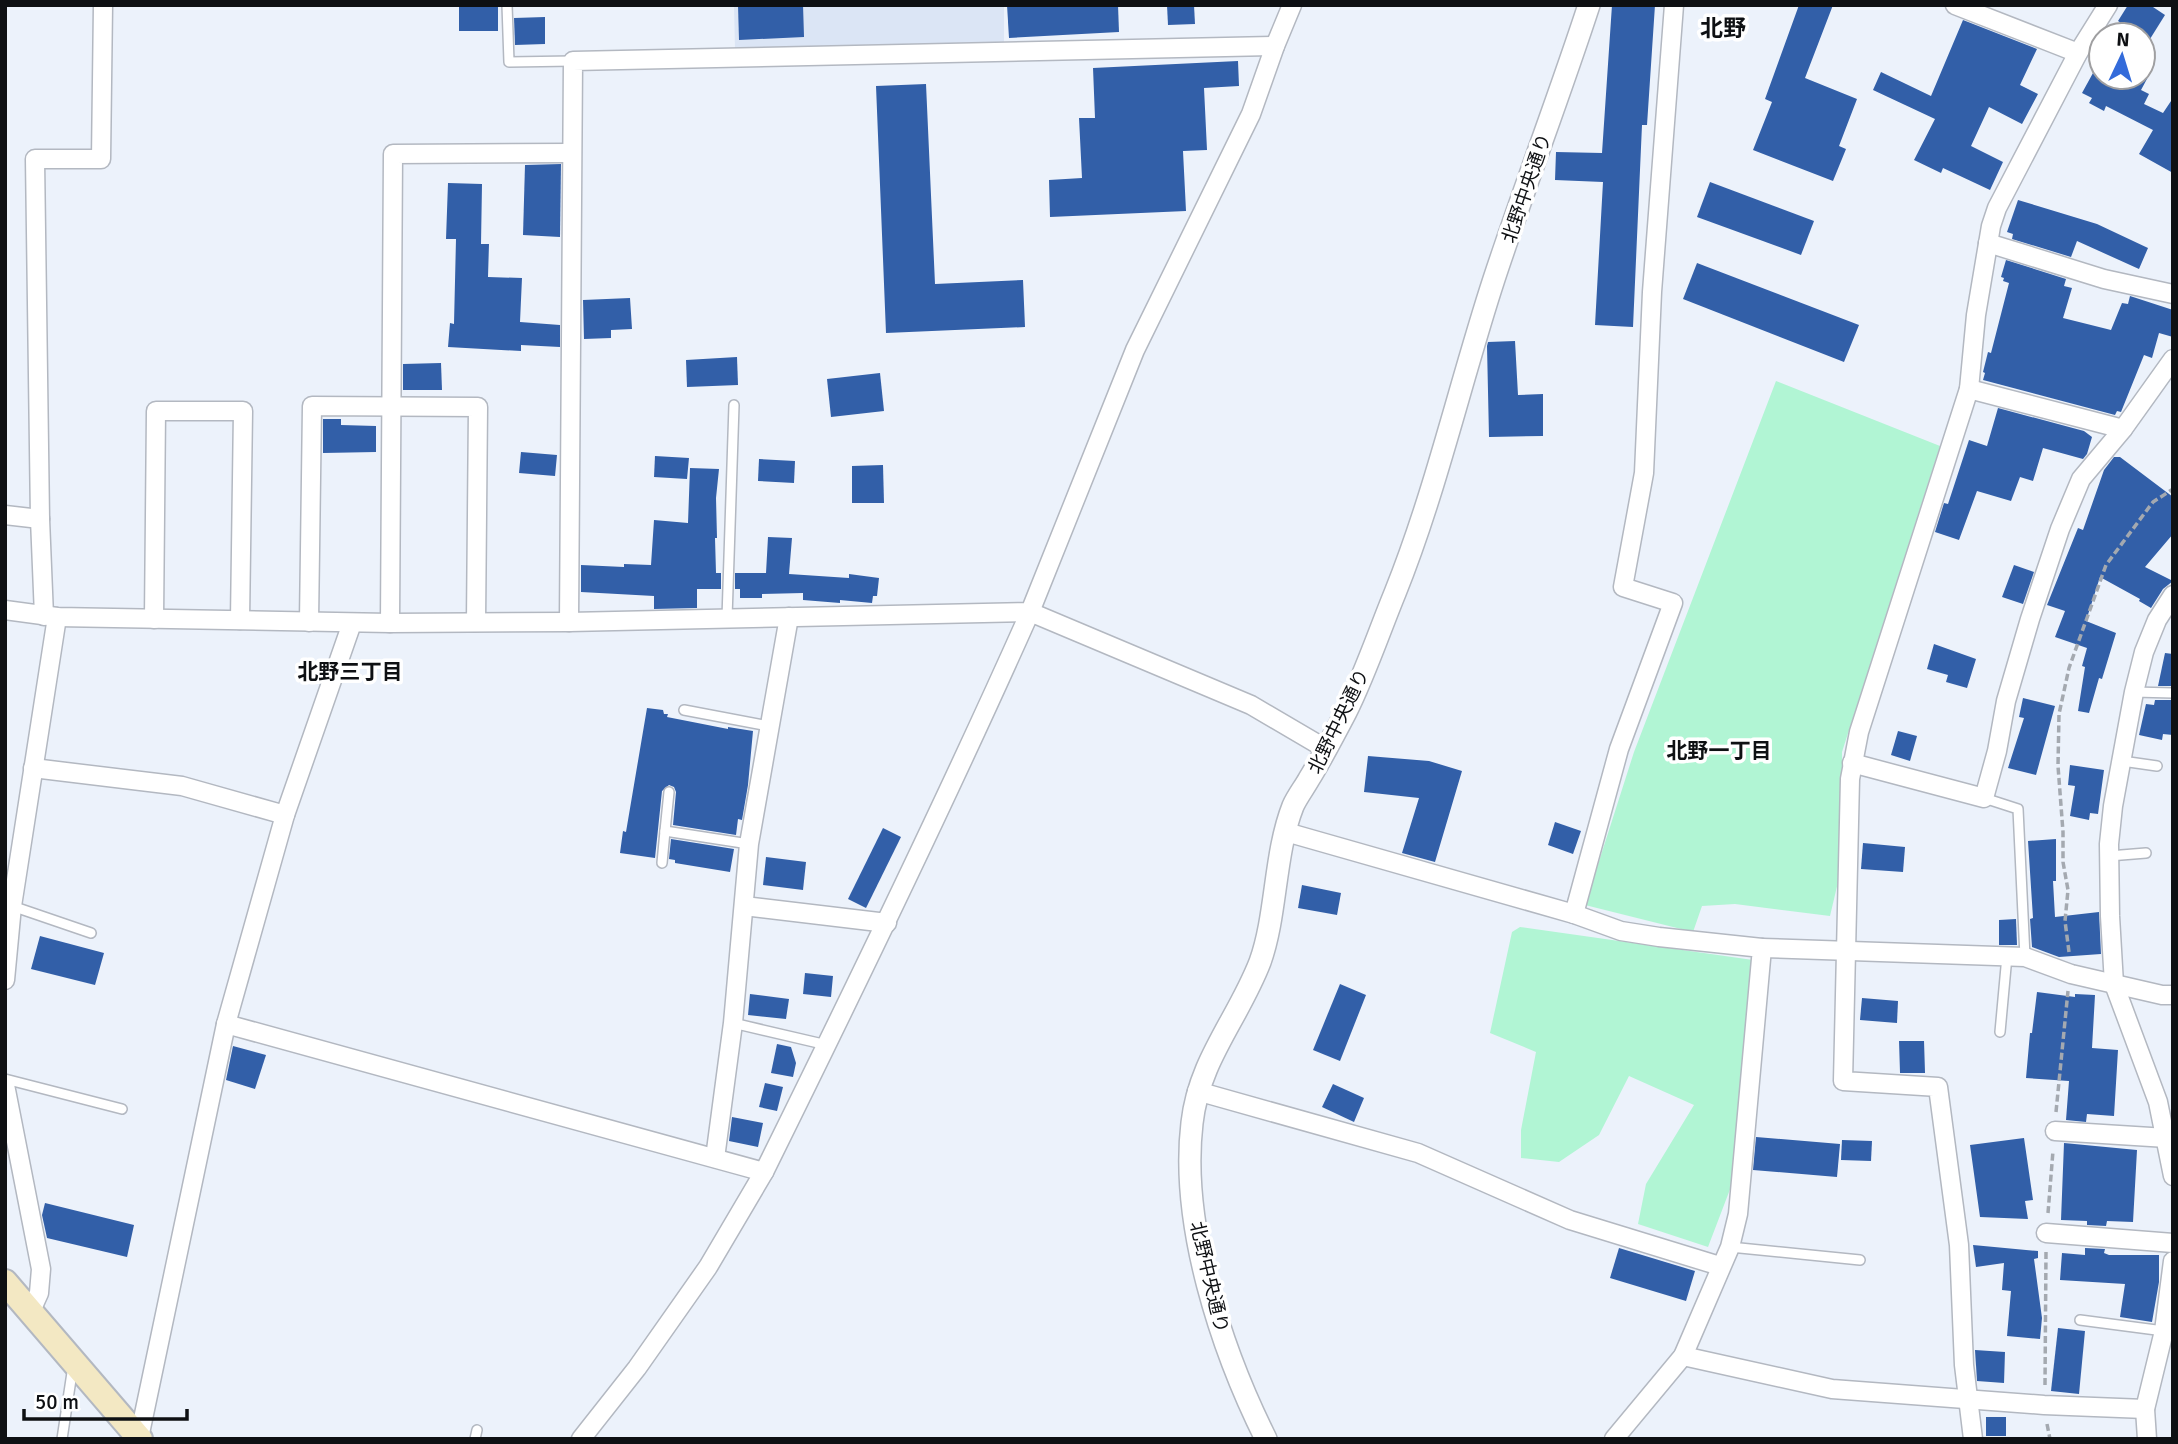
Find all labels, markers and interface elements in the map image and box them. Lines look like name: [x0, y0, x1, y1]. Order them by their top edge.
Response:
district label: 北野: [1700, 14, 1746, 43]
north arrow: [2087, 21, 2157, 91]
text: N: [2116, 28, 2131, 52]
street label: 北野中央通り: [1497, 131, 1557, 246]
district label: 北野三丁目: [298, 659, 403, 685]
street label: 北野中央通り: [1303, 665, 1375, 778]
district label: 北野一丁目: [1667, 738, 1772, 764]
street label: 北野中央通り: [1185, 1219, 1234, 1335]
scale bar: [24, 1378, 187, 1422]
text: 50 m: [35, 1389, 79, 1415]

